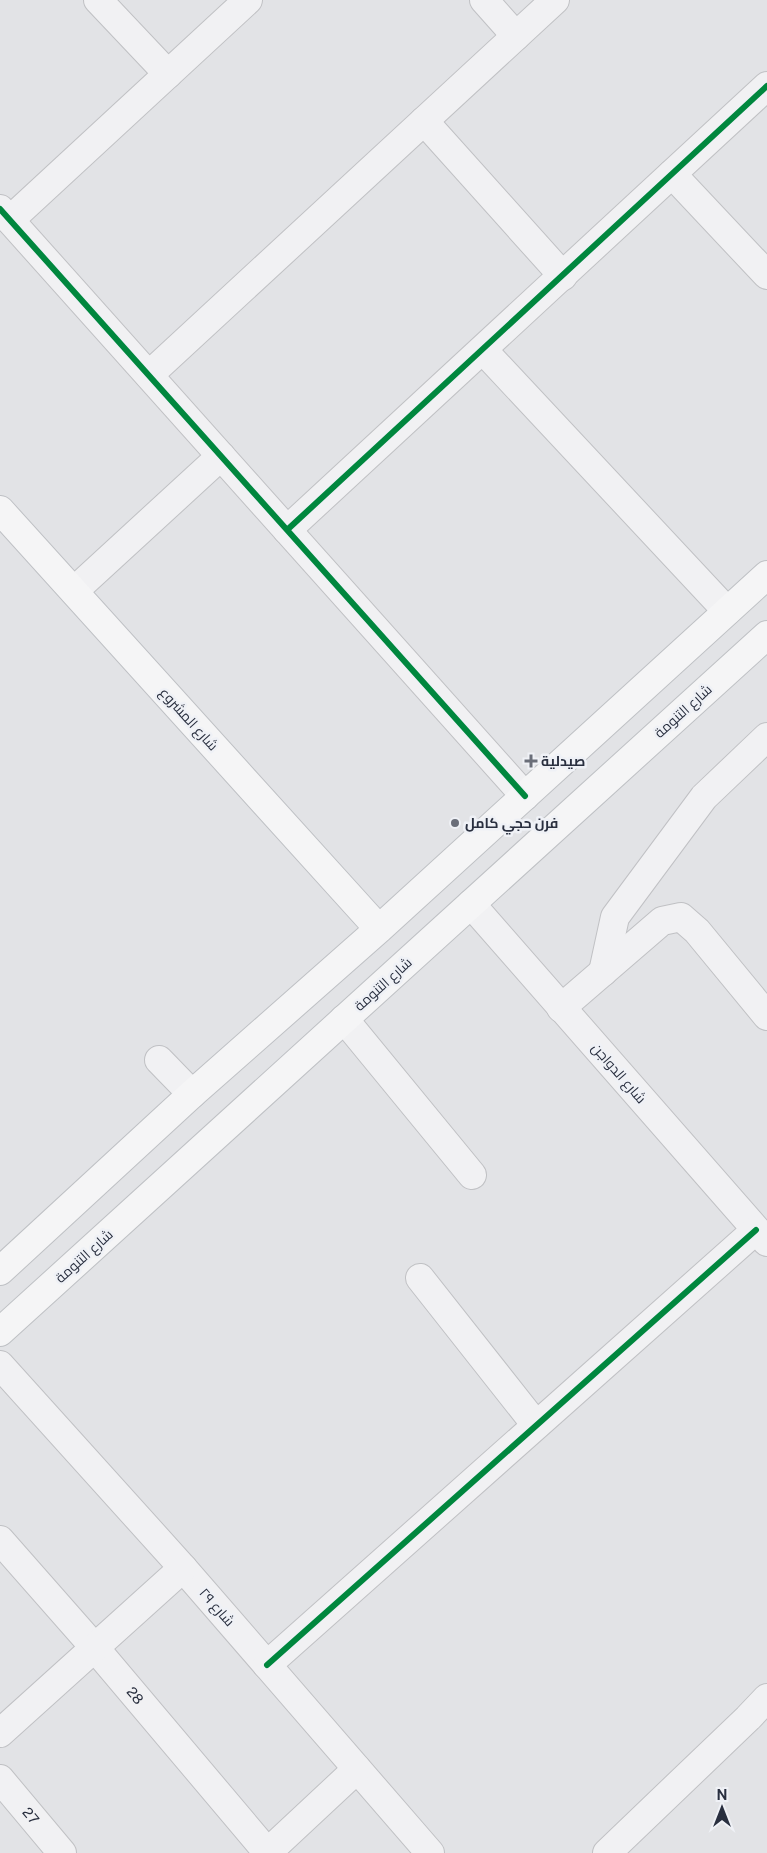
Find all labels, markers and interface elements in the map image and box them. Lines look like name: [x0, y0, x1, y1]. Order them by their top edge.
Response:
street label: شارع التنومة: [651, 681, 716, 742]
street label: شارع المشروع: [156, 684, 221, 754]
place label: صيدلية: [541, 753, 585, 769]
marker: صيدلية: [525, 755, 537, 767]
place label: فرن حجي كامل: [465, 815, 558, 835]
marker: فرن حجي كامل: [449, 817, 461, 829]
street label: شارع التنومة: [351, 954, 416, 1015]
street label: شارع الدواجن: [588, 1040, 650, 1107]
street label: شارع التنومة: [52, 1226, 117, 1287]
street label: شارع ٢٩: [195, 1585, 238, 1630]
street label: 28: [123, 1684, 147, 1707]
north arrow: [697, 1783, 747, 1833]
text: N: [717, 1787, 727, 1803]
street label: 27: [19, 1804, 42, 1827]

